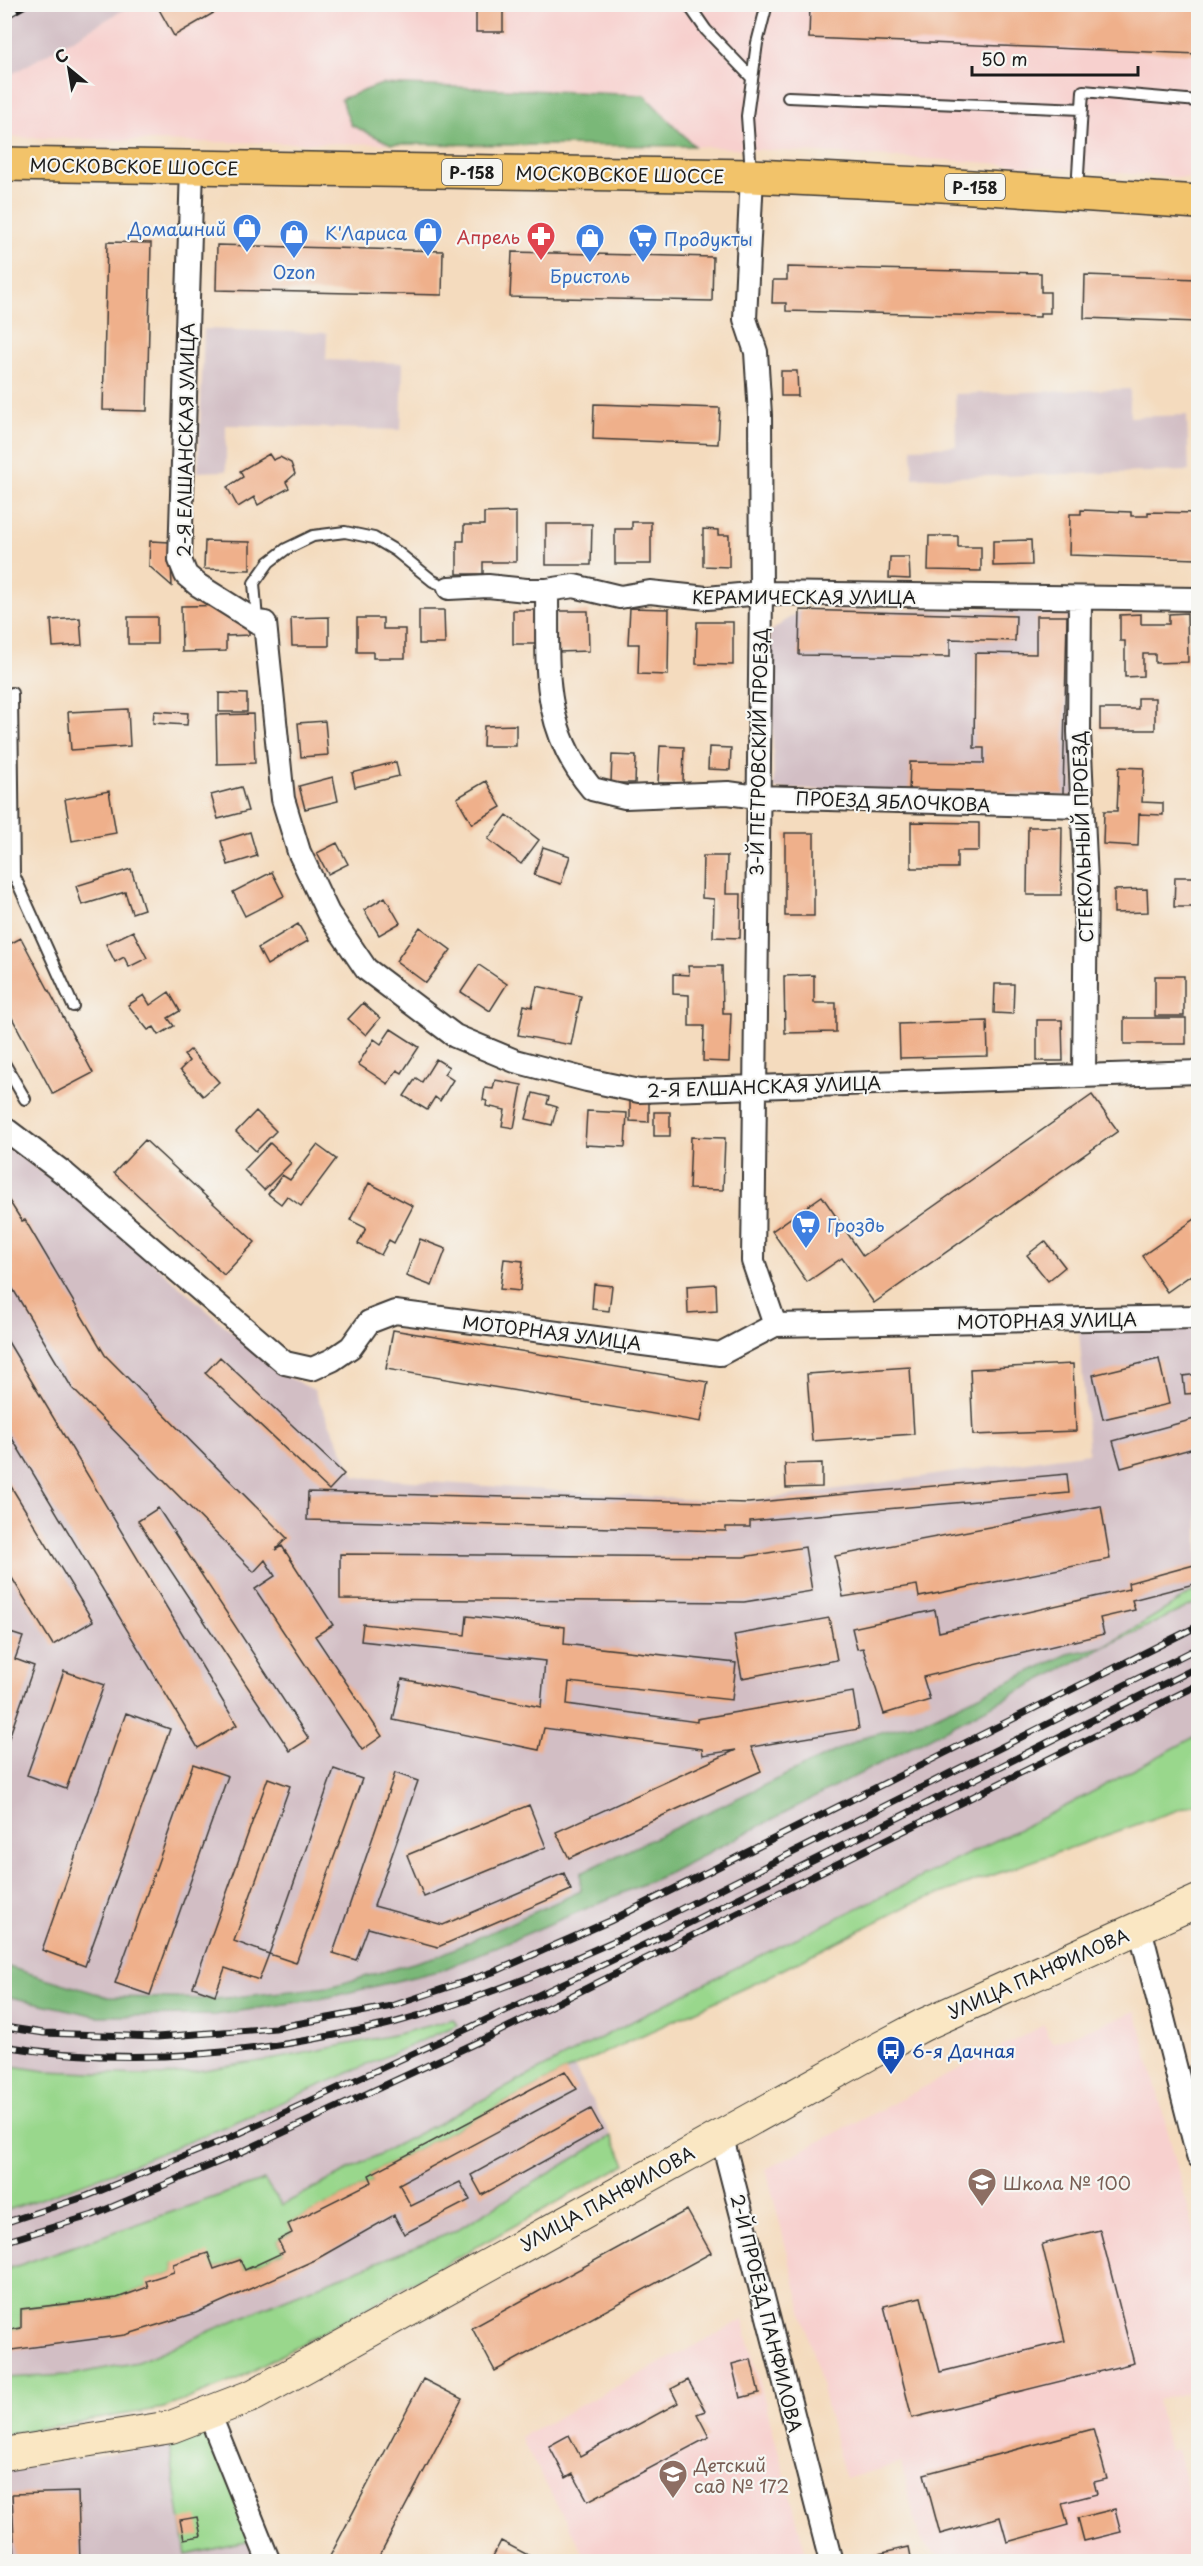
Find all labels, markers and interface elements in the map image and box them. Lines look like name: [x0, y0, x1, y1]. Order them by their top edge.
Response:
north arrow: [39, 39, 99, 99]
scale bar: [972, 39, 1138, 77]
text: С: [50, 42, 72, 69]
text: 50 m: [981, 45, 1028, 72]
street label: МОСКОВСКОЕ ШОССЕ: [29, 151, 239, 181]
road number: Р-158: [442, 159, 502, 185]
street label: МОСКОВСКОЕ ШОССЕ: [515, 159, 725, 189]
road number: Р-158: [945, 174, 1005, 200]
shop icon: Домашний: [231, 212, 263, 254]
place label: Домашний: [127, 215, 226, 242]
shop icon: К'Лариса: [412, 216, 444, 258]
shop icon: Ozon: [278, 218, 310, 260]
place label: К'Лариса: [325, 219, 408, 246]
pharmacy icon: Апрель: [525, 220, 557, 262]
shop icon: Бристоль: [574, 222, 606, 264]
supermarket icon: Продукты: [627, 222, 659, 264]
place label: Апрель: [457, 223, 520, 250]
place label: Продукты: [664, 225, 753, 252]
place label: Ozon: [272, 258, 316, 285]
place label: Бристоль: [550, 262, 630, 289]
street label: 2-Я ЕЛШАНСКАЯ УЛИЦА: [169, 322, 201, 557]
street label: КЕРАМИЧЕСКАЯ УЛИЦА: [692, 583, 916, 610]
street label: 3-Й ПЕТРОВСКИЙ ПРОЕЗД: [742, 628, 774, 876]
street label: СТЕКОЛЬНЫЙ ПРОЕЗД: [1065, 731, 1099, 943]
street label: ПРОЕЗД ЯБЛОЧКОВА: [795, 784, 991, 818]
street label: 2-Я ЕЛШАНСКАЯ УЛИЦА: [647, 1068, 882, 1104]
supermarket icon: Гроздь: [790, 1208, 822, 1250]
place label: Гроздь: [827, 1211, 884, 1238]
street label: МОТОРНАЯ УЛИЦА: [957, 1305, 1137, 1335]
street label: МОТОРНАЯ УЛИЦА: [461, 1308, 643, 1356]
street label: УЛИЦА ПАНФИЛОВА: [943, 1921, 1133, 2025]
bus stop icon: 6-я Дачная: [875, 2034, 907, 2076]
place label: 6-я Дачная: [912, 2037, 1015, 2064]
street label: УЛИЦА ПАНФИЛОВА: [515, 2139, 699, 2257]
school or university icon: Школа № 100: [966, 2166, 998, 2208]
place label: Школа № 100: [1003, 2169, 1131, 2196]
street label: 2-Й ПРОЕЗД ПАНФИЛОВА: [724, 2191, 810, 2435]
place label: Детский сад № 172: [693, 2451, 789, 2499]
school or university icon: Детский сад № 172: [657, 2458, 689, 2500]

